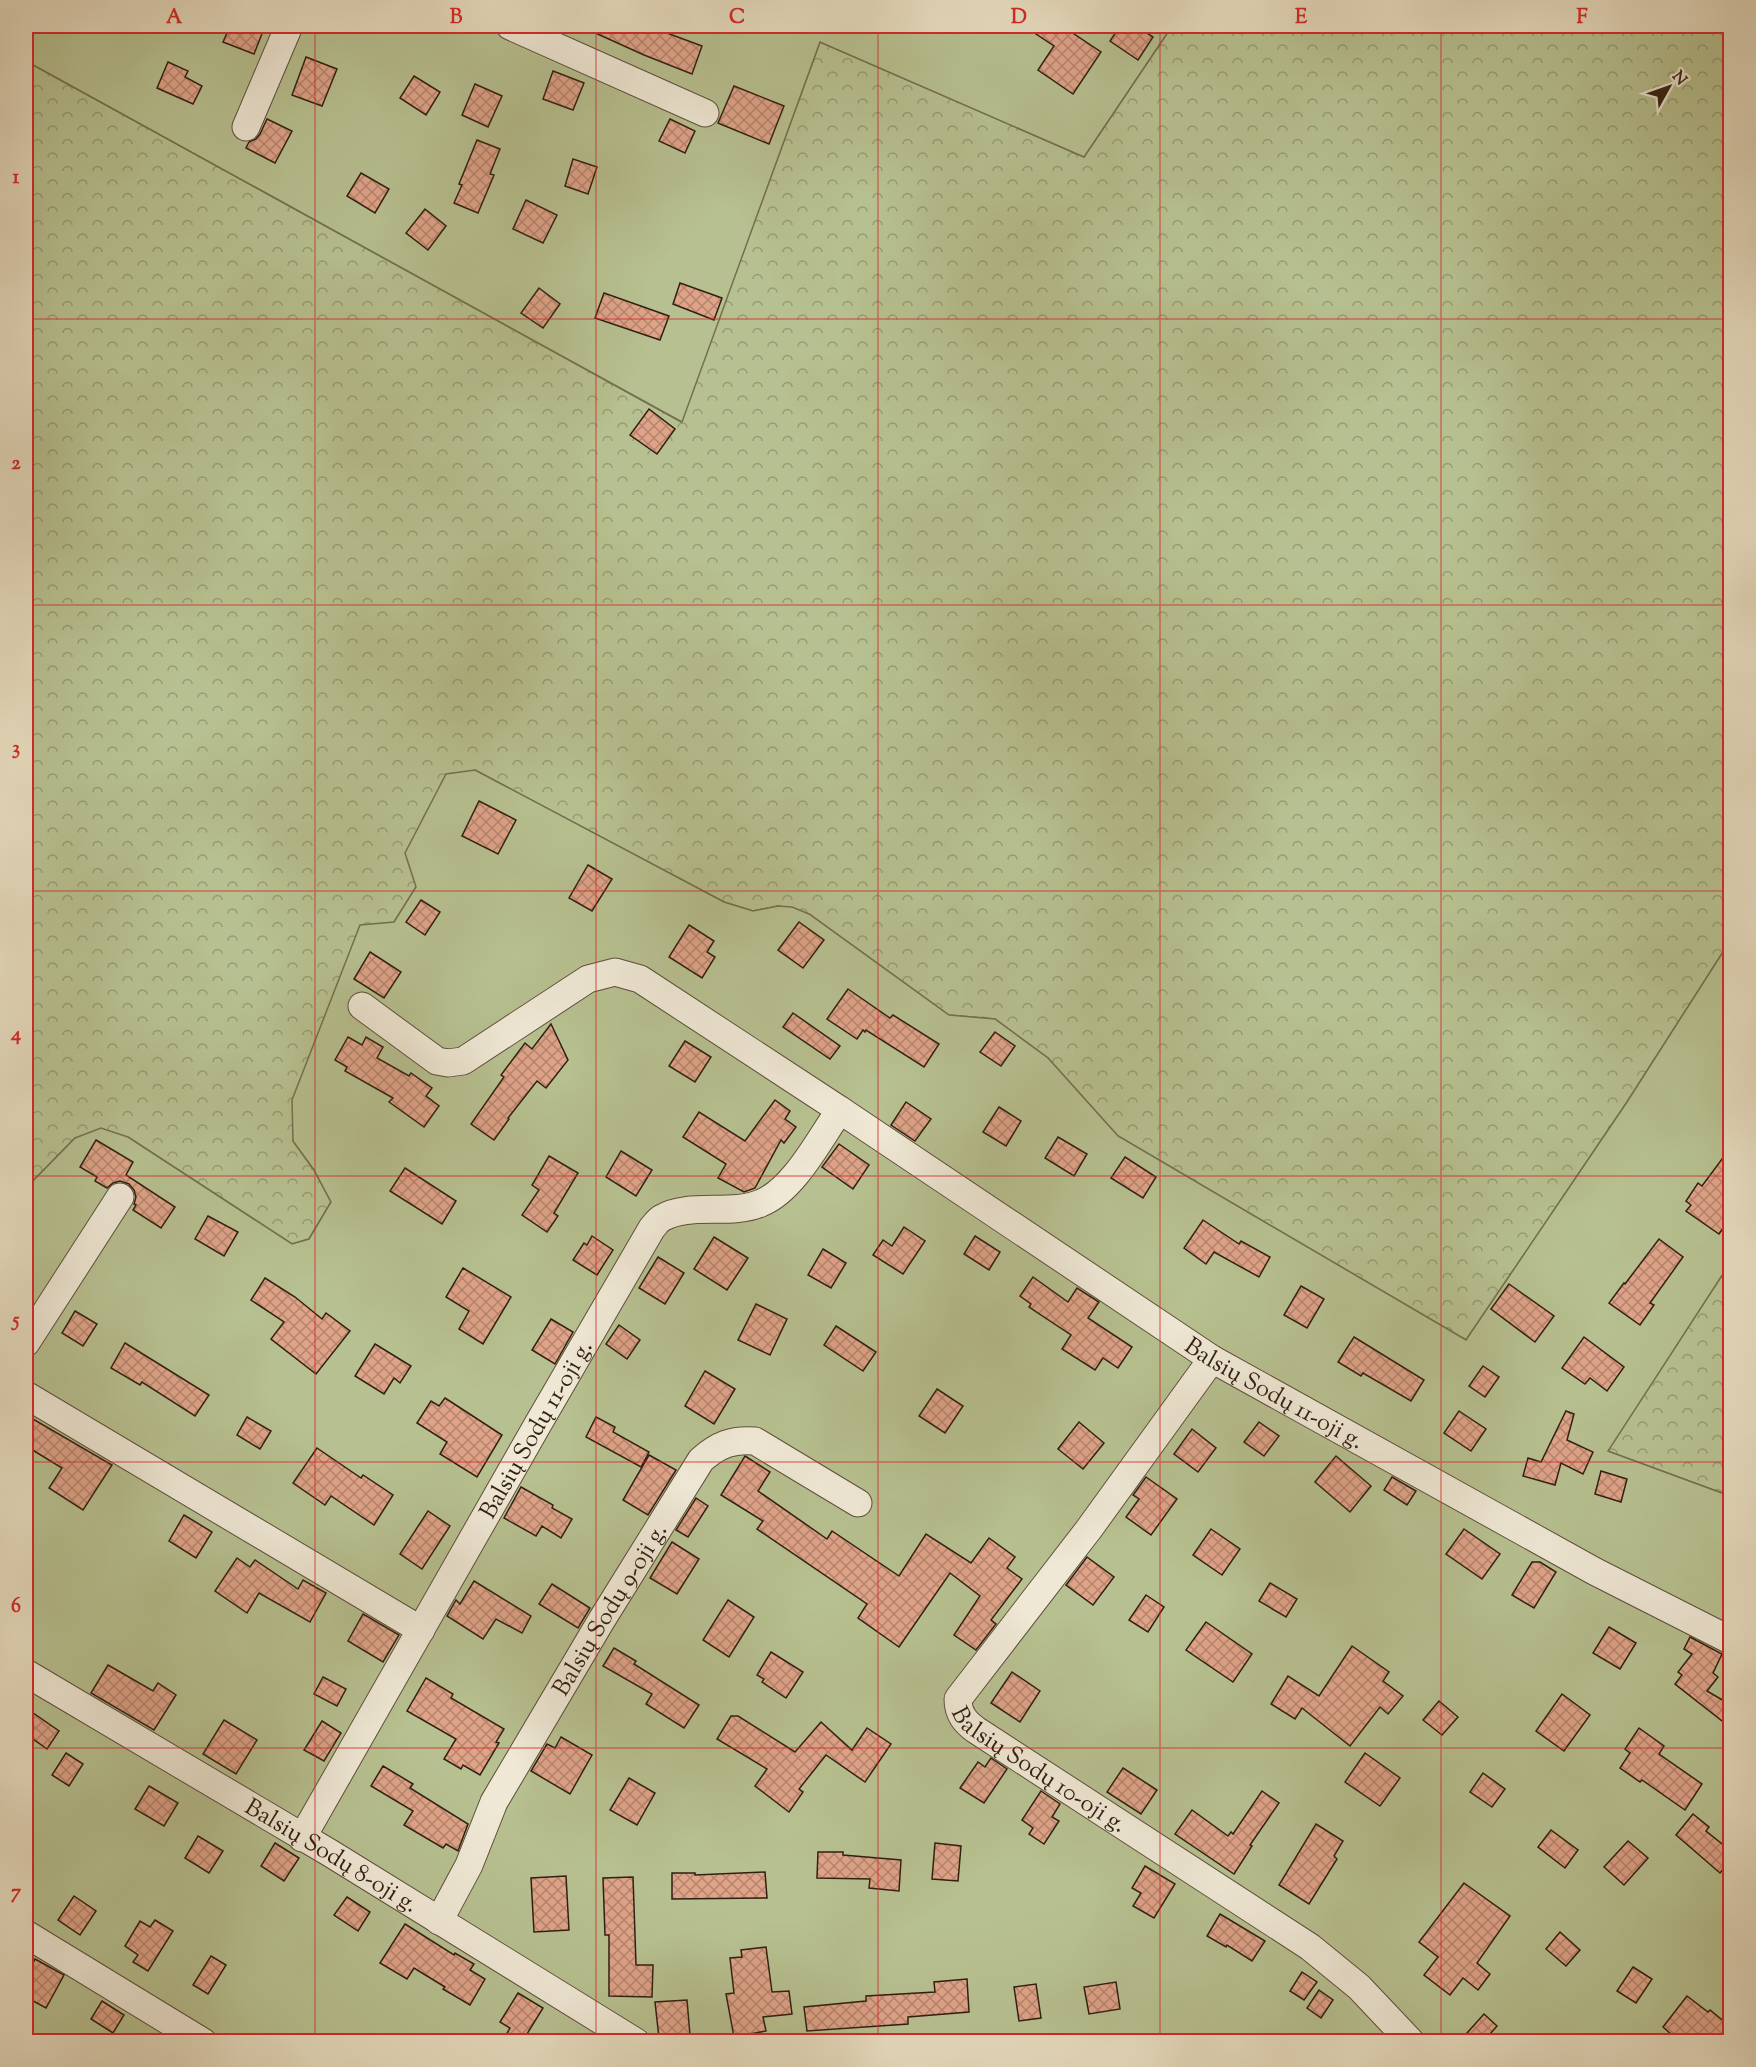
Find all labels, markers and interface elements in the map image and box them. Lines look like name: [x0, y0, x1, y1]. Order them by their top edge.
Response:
text: A: [166, 4, 183, 33]
text: B: [450, 4, 463, 33]
text: C: [729, 4, 745, 33]
text: D: [1011, 4, 1027, 33]
text: E: [1295, 4, 1308, 33]
text: F: [1576, 4, 1588, 33]
north arrow: [1639, 57, 1699, 117]
text: N: [1666, 67, 1692, 91]
text: 1: [13, 164, 20, 193]
text: 2: [11, 450, 21, 479]
text: 3: [12, 735, 20, 764]
text: 4: [10, 1021, 21, 1050]
text: 5: [11, 1307, 20, 1336]
street label: Balsių Sodų 11-oji g.: [1177, 1330, 1370, 1459]
street label: Balsių Sodų 11-oji g.: [472, 1334, 602, 1526]
street label: Balsių Sodų 9-oji g.: [545, 1517, 677, 1703]
text: 6: [11, 1593, 21, 1622]
street label: Balsių Sodų 10-oji g.: [941, 1701, 1133, 1842]
street label: Balsių Sodų 8-oji g.: [238, 1791, 424, 1922]
text: 7: [11, 1879, 22, 1908]

